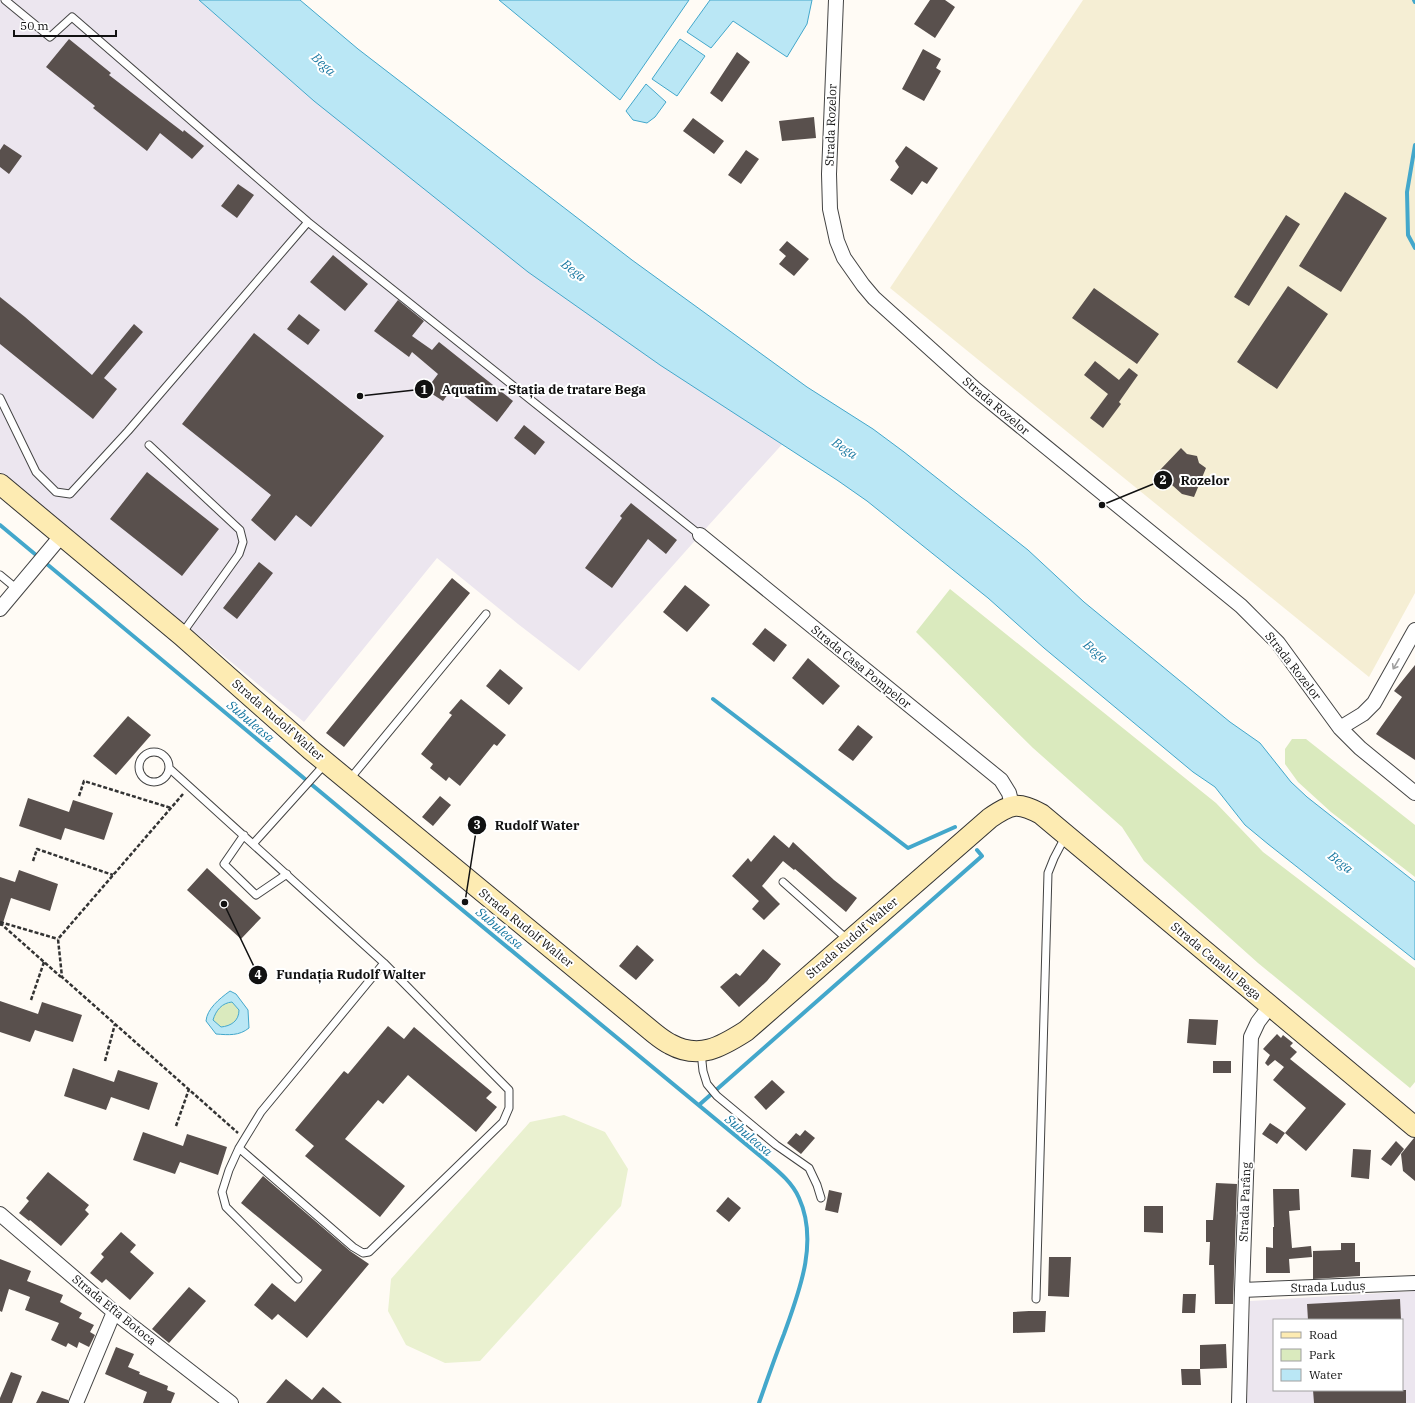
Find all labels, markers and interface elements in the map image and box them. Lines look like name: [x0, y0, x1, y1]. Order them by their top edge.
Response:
scale bar: [14, 12, 116, 38]
text: 50 m: [20, 18, 49, 33]
water label: Bega: [307, 48, 339, 80]
street label: Strada Rozelor: [822, 83, 839, 166]
water label: Bega: [557, 255, 590, 285]
street label: Strada Rozelor: [960, 373, 1033, 438]
callout: Aquatim - Stația de tratare Bega: [414, 377, 654, 402]
text: Aquatim - Stația de tratare Bega: [442, 381, 647, 399]
text: 1: [420, 382, 428, 397]
water label: Bega: [828, 433, 861, 463]
callout: Rozelor: [1153, 468, 1238, 493]
text: 2: [1159, 472, 1167, 487]
text: Rozelor: [1181, 472, 1230, 489]
street label: Strada Casa Pompelor: [808, 622, 915, 712]
street label: Strada Rozelor: [1262, 629, 1325, 703]
water label: Bega: [1079, 636, 1111, 667]
one-way arrow: [1391, 658, 1399, 670]
street label: Strada Rudolf Walter: [229, 676, 328, 764]
water label: Subuleasa: [223, 696, 278, 746]
callout: Rudolf Water: [467, 813, 588, 838]
text: 3: [473, 817, 481, 832]
text: Rudolf Water: [495, 817, 580, 834]
water label: Bega: [1324, 847, 1357, 877]
street label: Strada Rudolf Walter: [476, 885, 577, 971]
street label: Strada Rudolf Walter: [803, 893, 901, 982]
water label: Subuleasa: [472, 903, 527, 953]
street label: Strada Canalul Bega: [1168, 918, 1265, 1003]
callout: Fundația Rudolf Walter: [248, 962, 434, 987]
text: Fundația Rudolf Walter: [276, 966, 426, 984]
text: 4: [254, 967, 262, 982]
water label: Subuleasa: [721, 1110, 776, 1160]
street label: Strada Parâng: [1236, 1161, 1253, 1242]
street label: Strada Efta Botoca: [69, 1271, 160, 1348]
street label: Strada Luduș: [1290, 1278, 1366, 1295]
legend: [1273, 1319, 1403, 1391]
text: Road: [1309, 1327, 1338, 1342]
text: Park: [1309, 1347, 1335, 1362]
text: Water: [1309, 1367, 1343, 1382]

